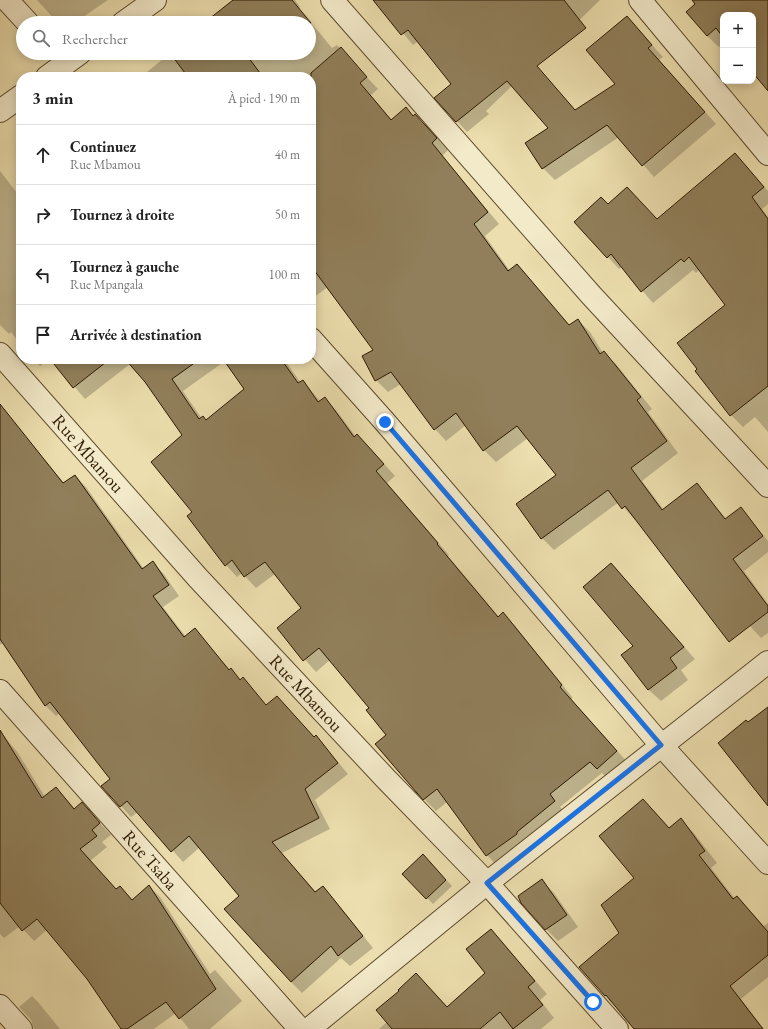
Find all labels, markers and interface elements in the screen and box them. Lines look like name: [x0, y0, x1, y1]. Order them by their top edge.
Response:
map controls: [720, 12, 756, 84]
button: +: [720, 12, 756, 48]
search box: [16, 16, 316, 60]
icon: search: [30, 27, 52, 49]
text: Rechercher: [62, 29, 128, 48]
button: −: [720, 48, 756, 84]
text: 3 min: [32, 87, 73, 109]
text: À pied · 190 m: [228, 90, 300, 107]
text: Continuez: [70, 137, 136, 156]
icon: ahead: [32, 144, 54, 166]
text: 40 m: [275, 146, 300, 163]
text: Rue Mbamou: [70, 156, 141, 173]
icon: right: [32, 204, 54, 226]
text: Tournez à droite: [70, 205, 174, 224]
text: 50 m: [275, 206, 300, 223]
text: Tournez à gauche: [70, 257, 179, 276]
icon: left: [32, 264, 54, 286]
text: 100 m: [269, 266, 300, 283]
text: Rue Mpangala: [70, 276, 143, 293]
icon: arrive: [32, 324, 54, 346]
text: Arrivée à destination: [70, 325, 202, 344]
street label: Rue Mbamou: [47, 409, 130, 498]
route end: [376, 413, 394, 431]
street label: Rue Mbamou: [265, 650, 348, 737]
street label: Rue Tsaba: [118, 825, 184, 895]
route start: [584, 993, 602, 1011]

